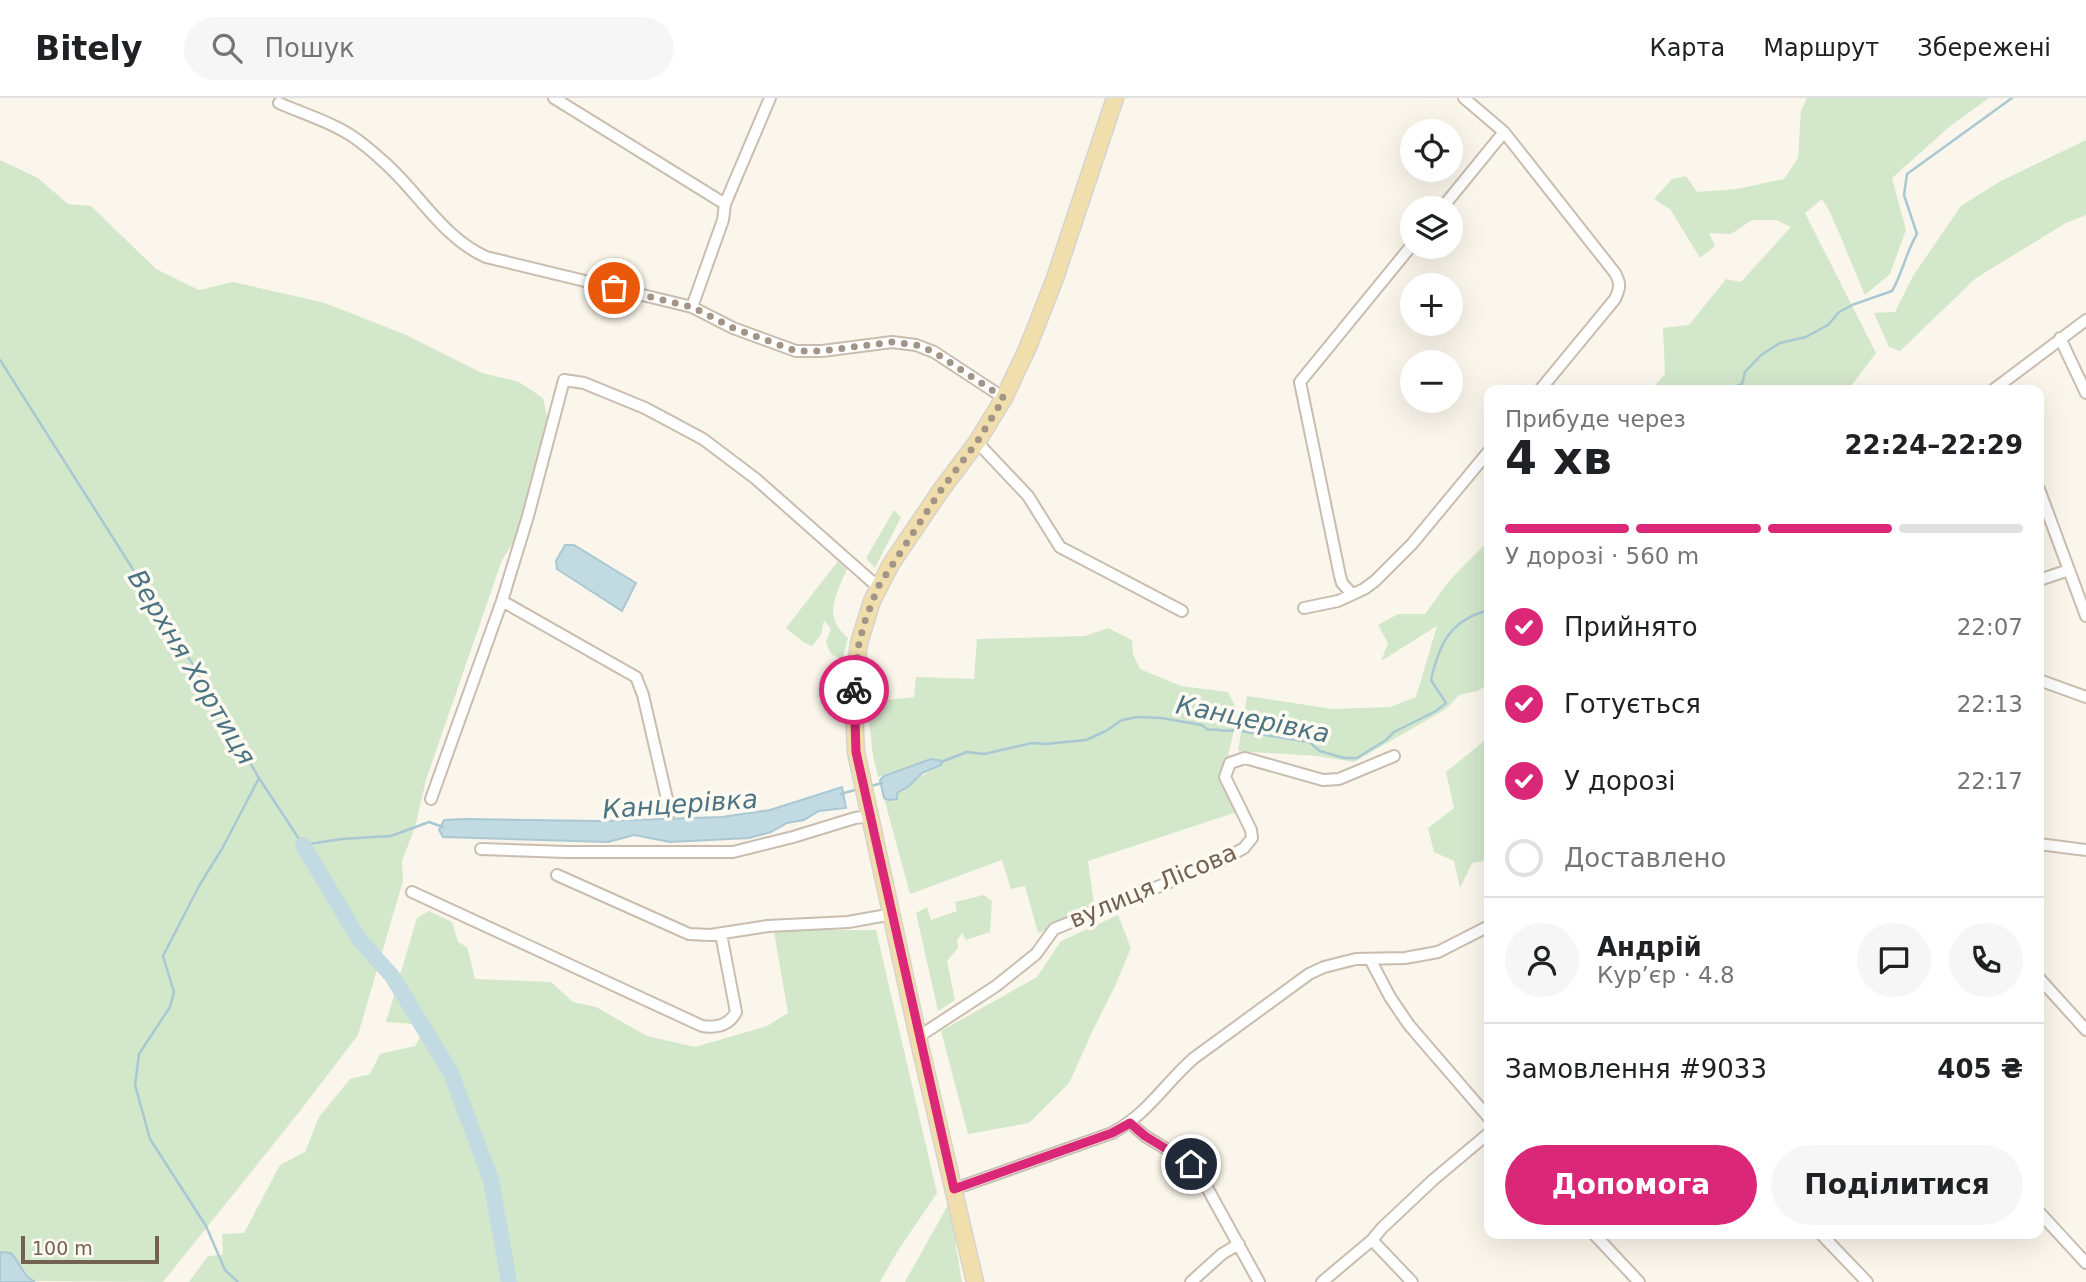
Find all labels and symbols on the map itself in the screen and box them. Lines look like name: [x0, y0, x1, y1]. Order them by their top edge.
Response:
pin: [584, 258, 644, 318]
water label: Верхня Хортиця: [122, 564, 262, 770]
courier: [819, 655, 889, 725]
water label: Канцерівка: [1174, 689, 1332, 749]
water label: Канцерівка: [601, 784, 759, 824]
street label: вулиця Лісова: [1065, 838, 1241, 934]
pin: [1161, 1134, 1221, 1194]
scale bar: [21, 1233, 159, 1265]

